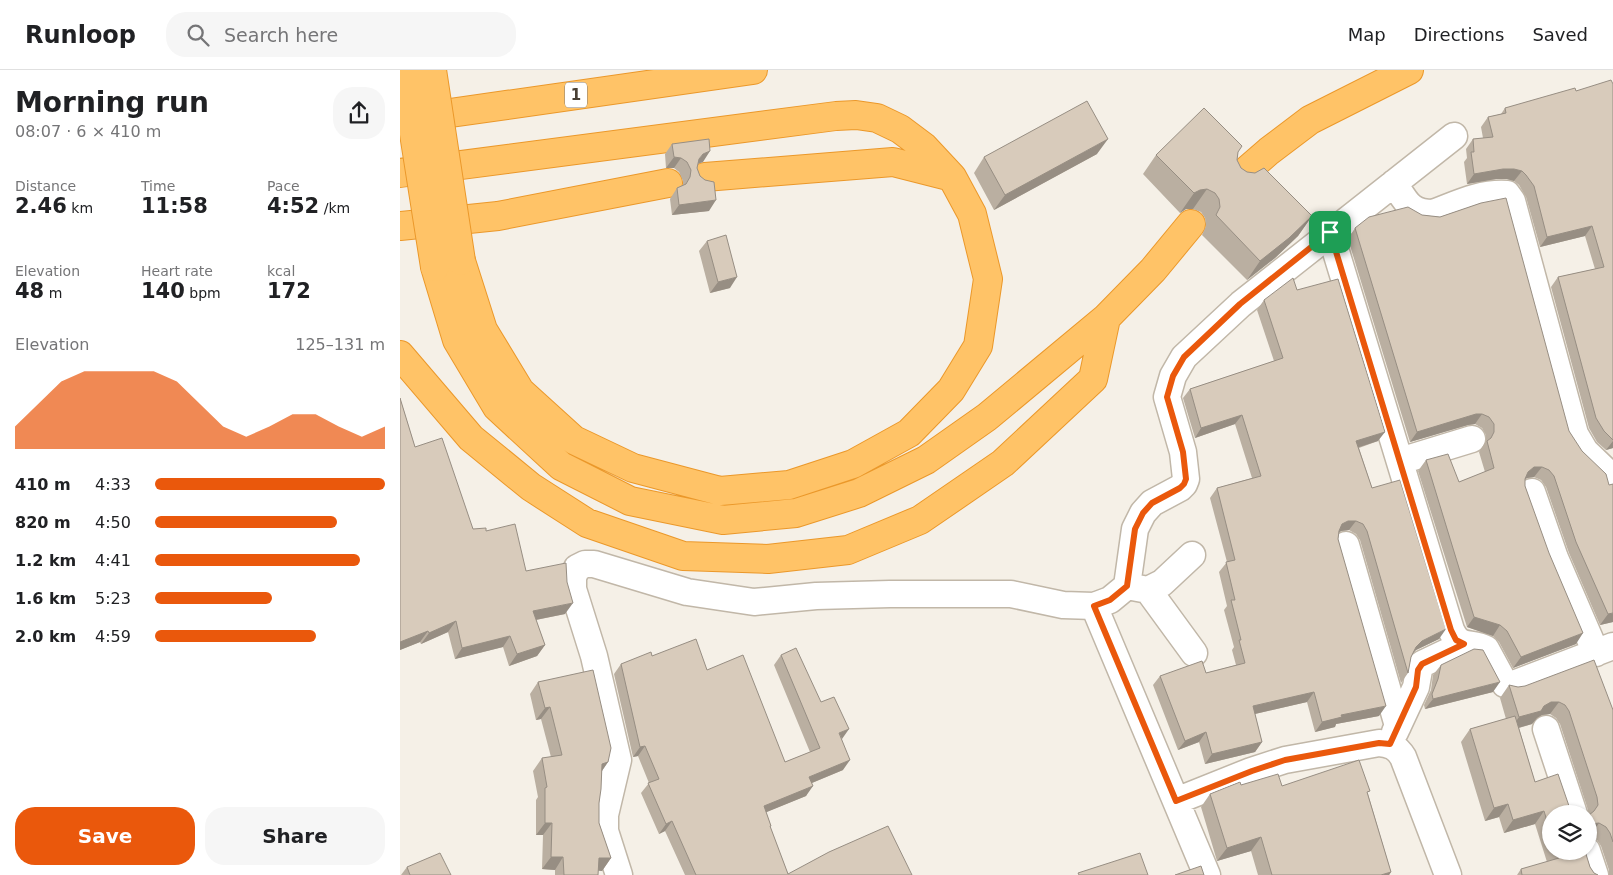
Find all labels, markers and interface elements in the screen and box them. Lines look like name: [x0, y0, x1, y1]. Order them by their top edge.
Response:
search box: [166, 12, 516, 57]
text: Runloop: [25, 21, 136, 49]
icon: search: [184, 21, 212, 49]
text: Search here: [224, 24, 338, 46]
text: Map: [1348, 24, 1386, 45]
text: Directions: [1414, 24, 1504, 45]
text: Saved: [1532, 24, 1588, 45]
road number: 1: [565, 82, 587, 108]
text: Morning run: [15, 86, 209, 119]
button: share: [333, 87, 385, 139]
text: 08:07 · 6 × 410 m: [15, 122, 161, 141]
text: Distance: [15, 178, 76, 194]
text: Time: [141, 178, 175, 194]
text: Pace: [267, 178, 300, 194]
text: 2.46: [15, 194, 67, 218]
text: 11:58: [141, 194, 208, 218]
text: 4:52: [267, 194, 319, 218]
text: km: [67, 200, 93, 216]
text: /km: [319, 200, 350, 216]
pin: [1309, 211, 1351, 253]
icon: arrive: [1316, 218, 1344, 246]
text: Elevation: [15, 263, 80, 279]
text: Heart rate: [141, 263, 213, 279]
text: kcal: [267, 263, 295, 279]
text: 48: [15, 279, 44, 303]
text: 140: [141, 279, 185, 303]
text: 172: [267, 279, 311, 303]
text: m: [44, 285, 62, 301]
text: bpm: [185, 285, 221, 301]
text: Elevation: [15, 335, 89, 354]
text: 125–131 m: [295, 335, 385, 354]
text: 410 m: [15, 475, 71, 494]
text: 4:33: [95, 475, 131, 494]
text: 820 m: [15, 513, 71, 532]
text: 4:50: [95, 513, 131, 532]
text: 1.2 km: [15, 551, 76, 570]
text: 4:41: [95, 551, 131, 570]
text: 1.6 km: [15, 589, 76, 608]
text: 5:23: [95, 589, 131, 608]
text: 2.0 km: [15, 627, 76, 646]
text: 4:59: [95, 627, 131, 646]
map controls: [1542, 805, 1597, 860]
button: layers: [1542, 805, 1597, 860]
button: Save: [15, 807, 195, 865]
button: Share: [205, 807, 385, 865]

